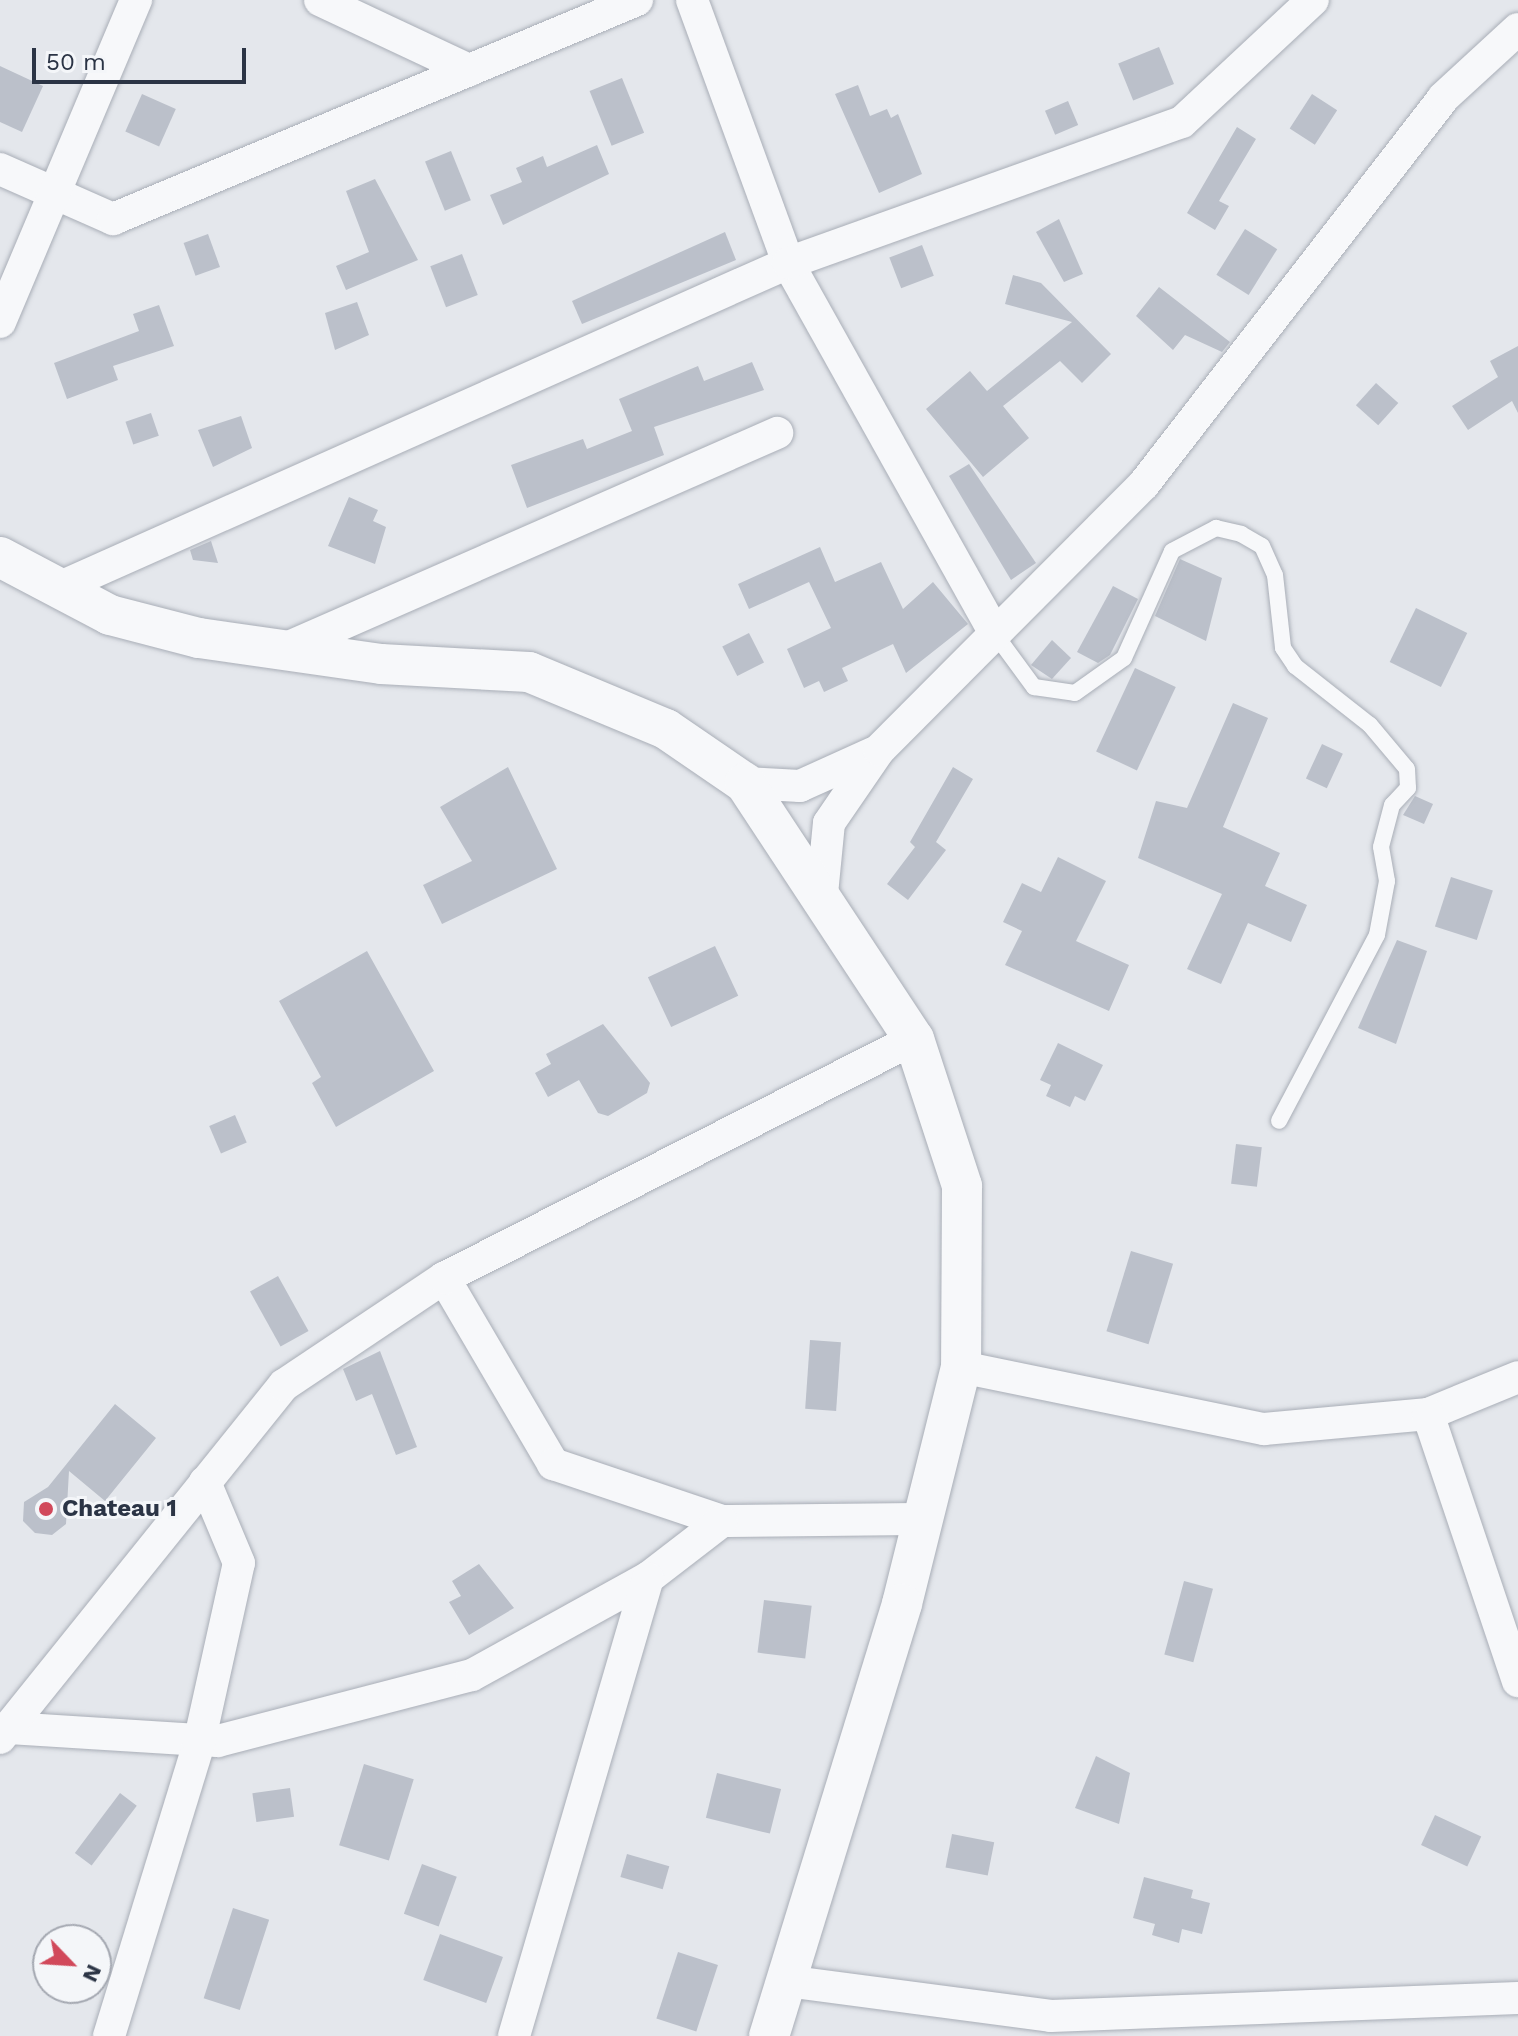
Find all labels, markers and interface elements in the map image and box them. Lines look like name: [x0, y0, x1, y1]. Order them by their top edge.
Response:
scale bar: [36, 32, 250, 82]
text: 50 m: [46, 48, 106, 76]
place label: Chateau 1: [62, 1495, 177, 1523]
marker: Chateau 1: [37, 1500, 55, 1518]
north arrow: [32, 1924, 112, 2004]
text: N: [78, 1961, 107, 1986]

